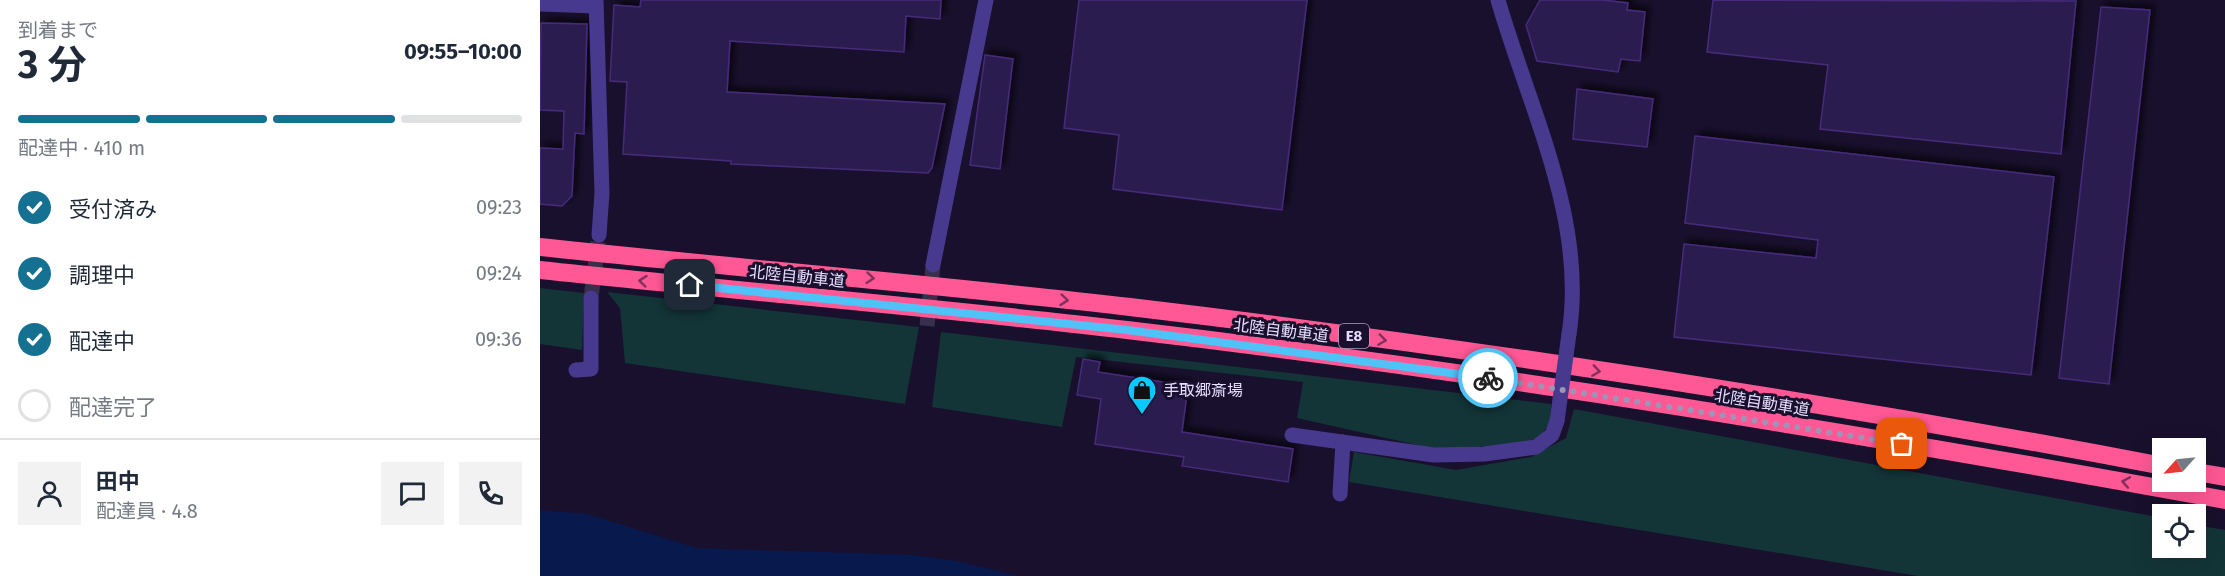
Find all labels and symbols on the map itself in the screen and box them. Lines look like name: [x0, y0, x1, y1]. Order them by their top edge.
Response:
pin: [664, 259, 715, 310]
street label: 北陸自動車道: [748, 262, 846, 291]
one-way arrow: [865, 271, 874, 284]
one-way arrow: [639, 275, 648, 288]
one-way arrow: [1059, 293, 1068, 306]
street label: 北陸自動車道: [1232, 315, 1330, 346]
road number: E8: [1339, 324, 1369, 348]
one-way arrow: [1378, 334, 1387, 346]
courier: [1458, 348, 1518, 408]
one-way arrow: [1591, 364, 1601, 376]
shop icon: 手取郷斎場: [1126, 374, 1158, 416]
place label: 手取郷斎場: [1163, 381, 1243, 400]
street label: 北陸自動車道: [1713, 386, 1811, 419]
pin: [1876, 418, 1927, 469]
north arrow: [2152, 438, 2206, 492]
one-way arrow: [2121, 476, 2131, 489]

